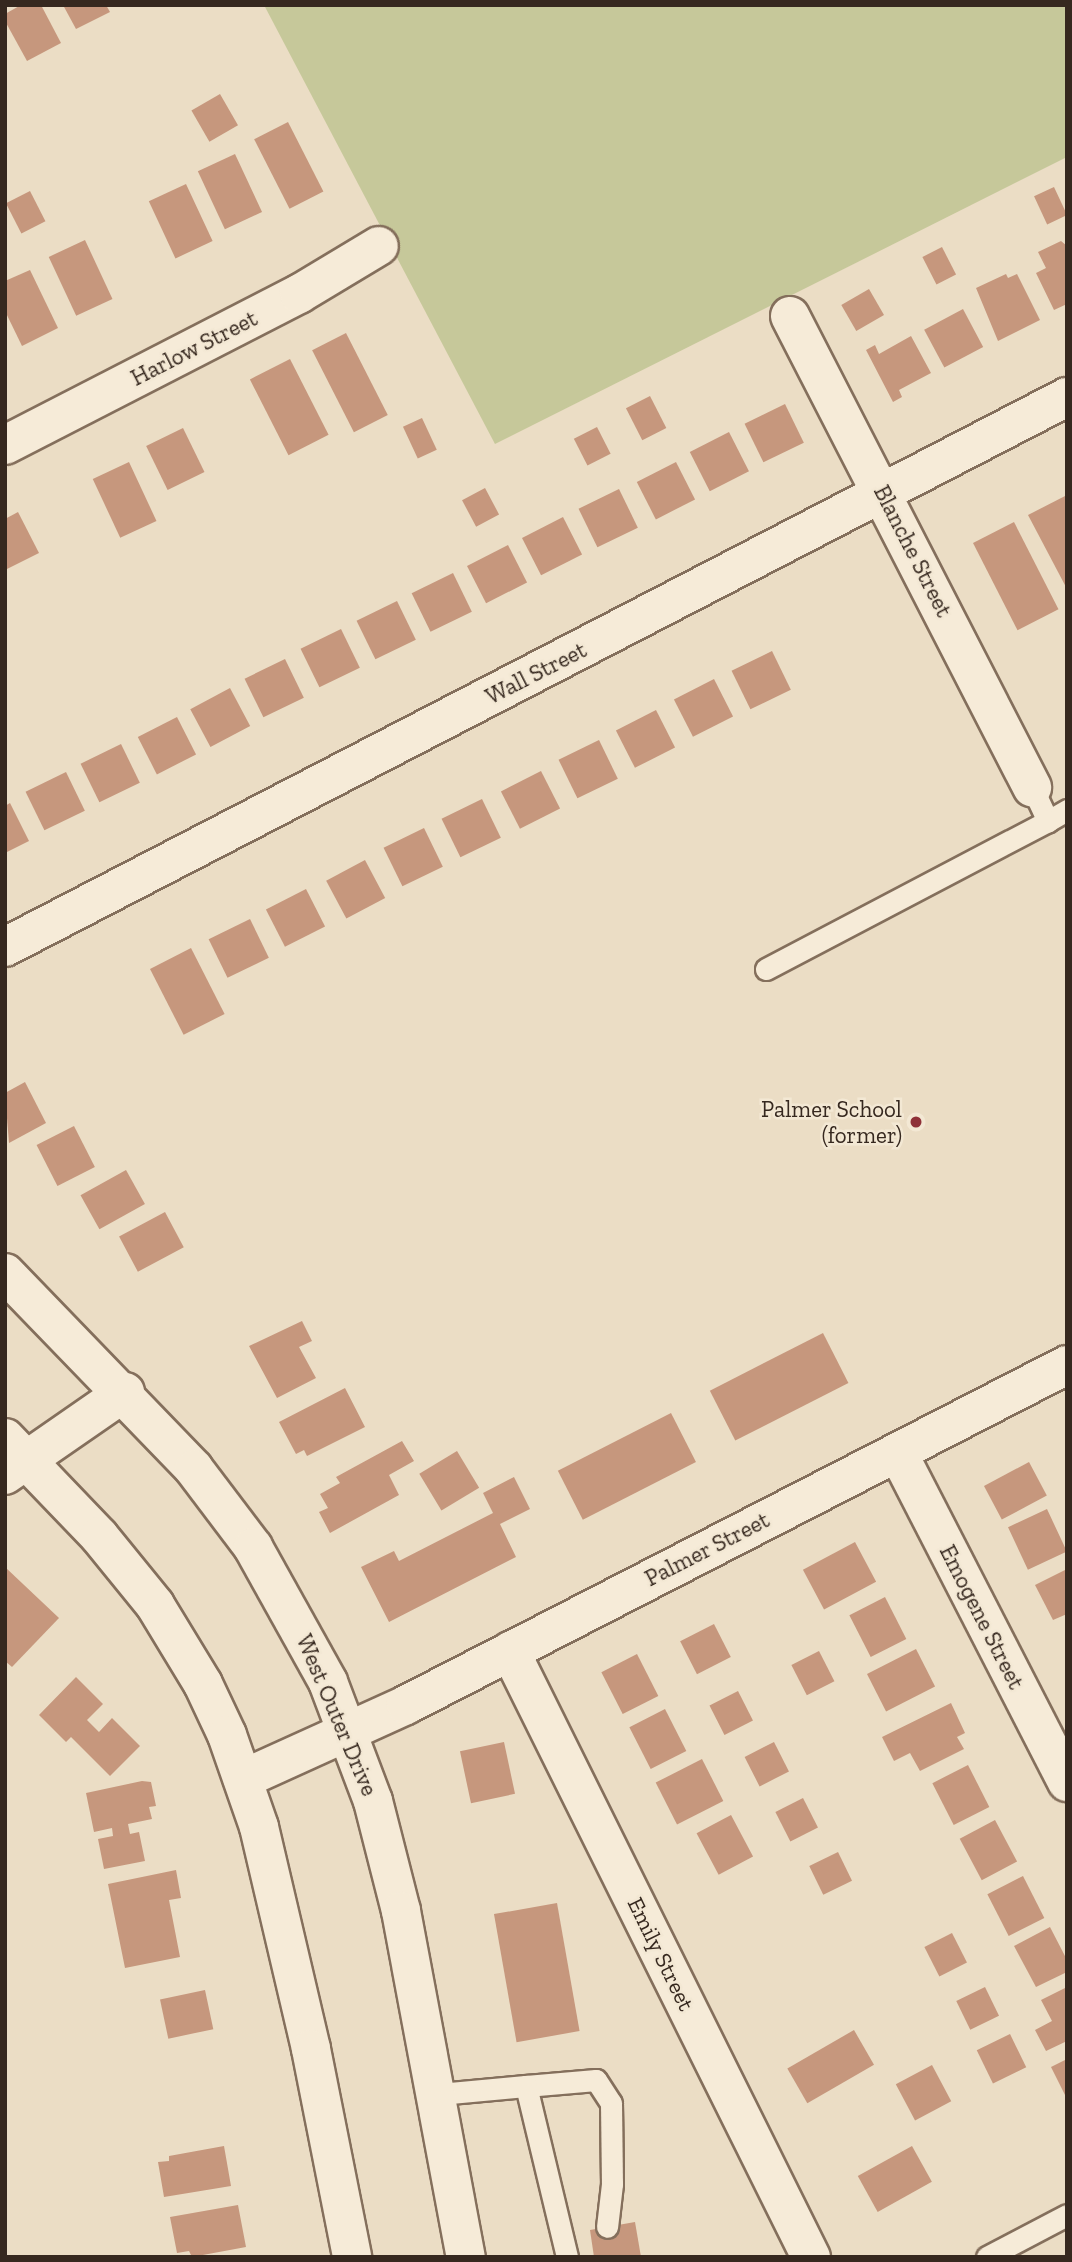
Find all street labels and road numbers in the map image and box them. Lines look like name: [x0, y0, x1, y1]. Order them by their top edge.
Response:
street label: Harlow Street: [126, 304, 262, 392]
street label: Blanche Street: [868, 480, 958, 622]
street label: Wall Street: [481, 636, 591, 710]
street label: Palmer Street: [640, 1506, 774, 1592]
street label: Emogene Street: [934, 1540, 1030, 1694]
street label: West Outer Drive: [290, 1630, 384, 1800]
street label: Emily Street: [622, 1893, 700, 2015]

